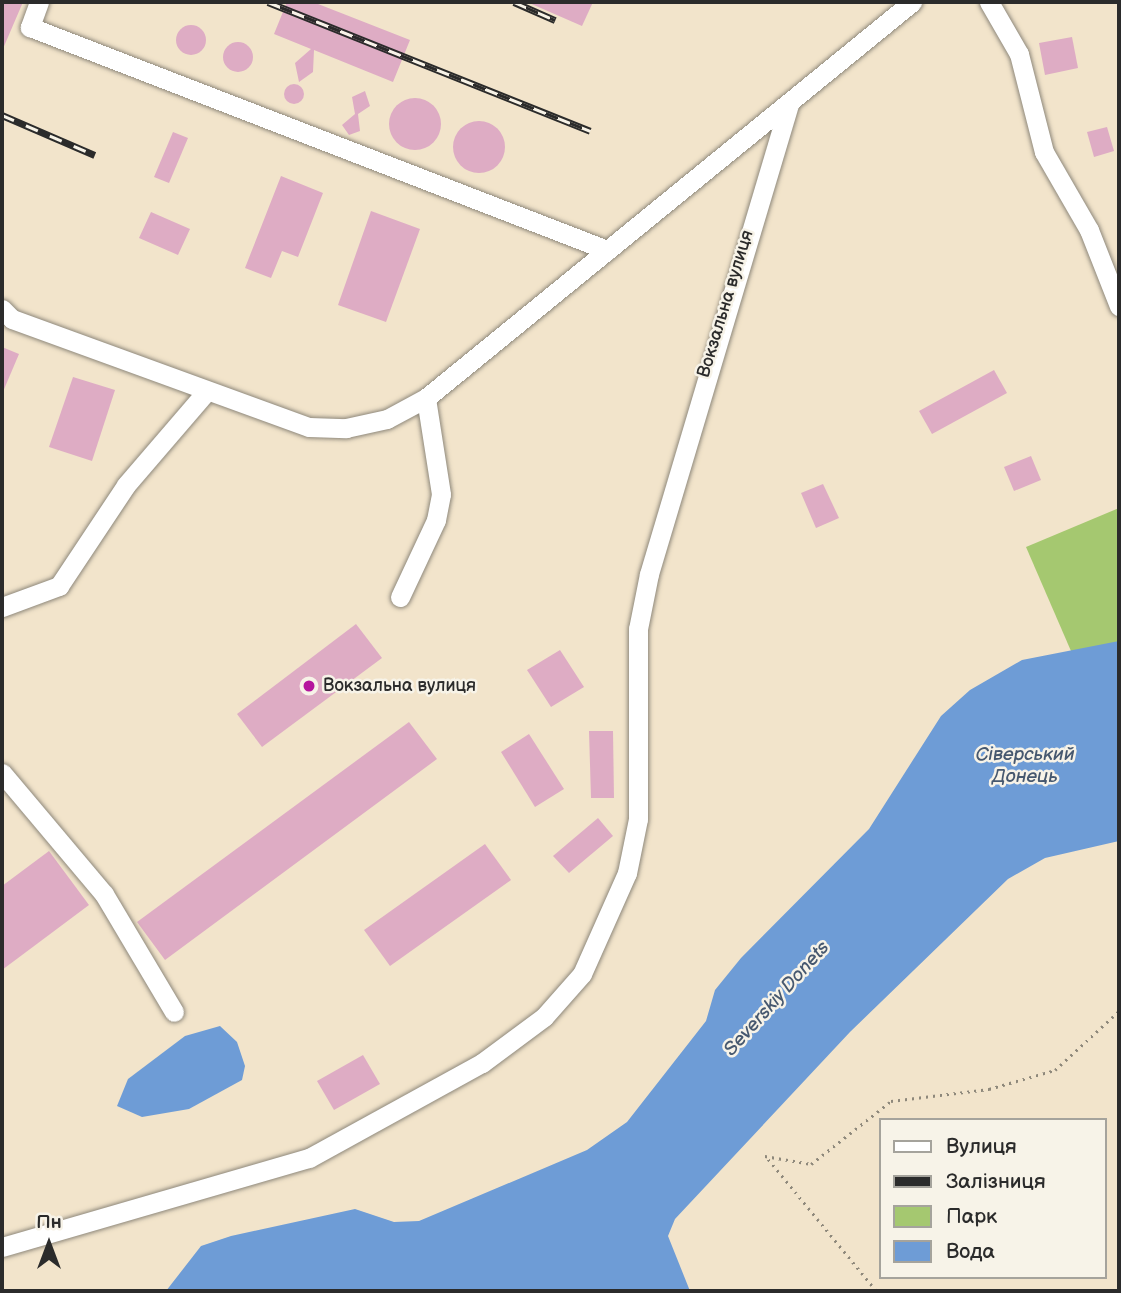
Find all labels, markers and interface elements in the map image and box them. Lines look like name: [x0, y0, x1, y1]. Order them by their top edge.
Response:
street label: Вокзальна вулиця: [693, 228, 759, 380]
place label: Вокзальна вулиця: [323, 675, 476, 697]
marker: Вокзальна вулиця: [301, 678, 317, 694]
water label: Сіверський Донець: [975, 744, 1075, 788]
water label: Severskiy Donets: [719, 936, 835, 1062]
legend: [880, 1118, 1107, 1279]
text: Вулиця: [946, 1134, 1017, 1159]
text: Залізниця: [946, 1169, 1046, 1194]
text: Парк: [946, 1204, 997, 1229]
north arrow: [14, 1209, 84, 1279]
text: Пн: [36, 1211, 62, 1234]
text: Вода: [946, 1239, 995, 1264]

